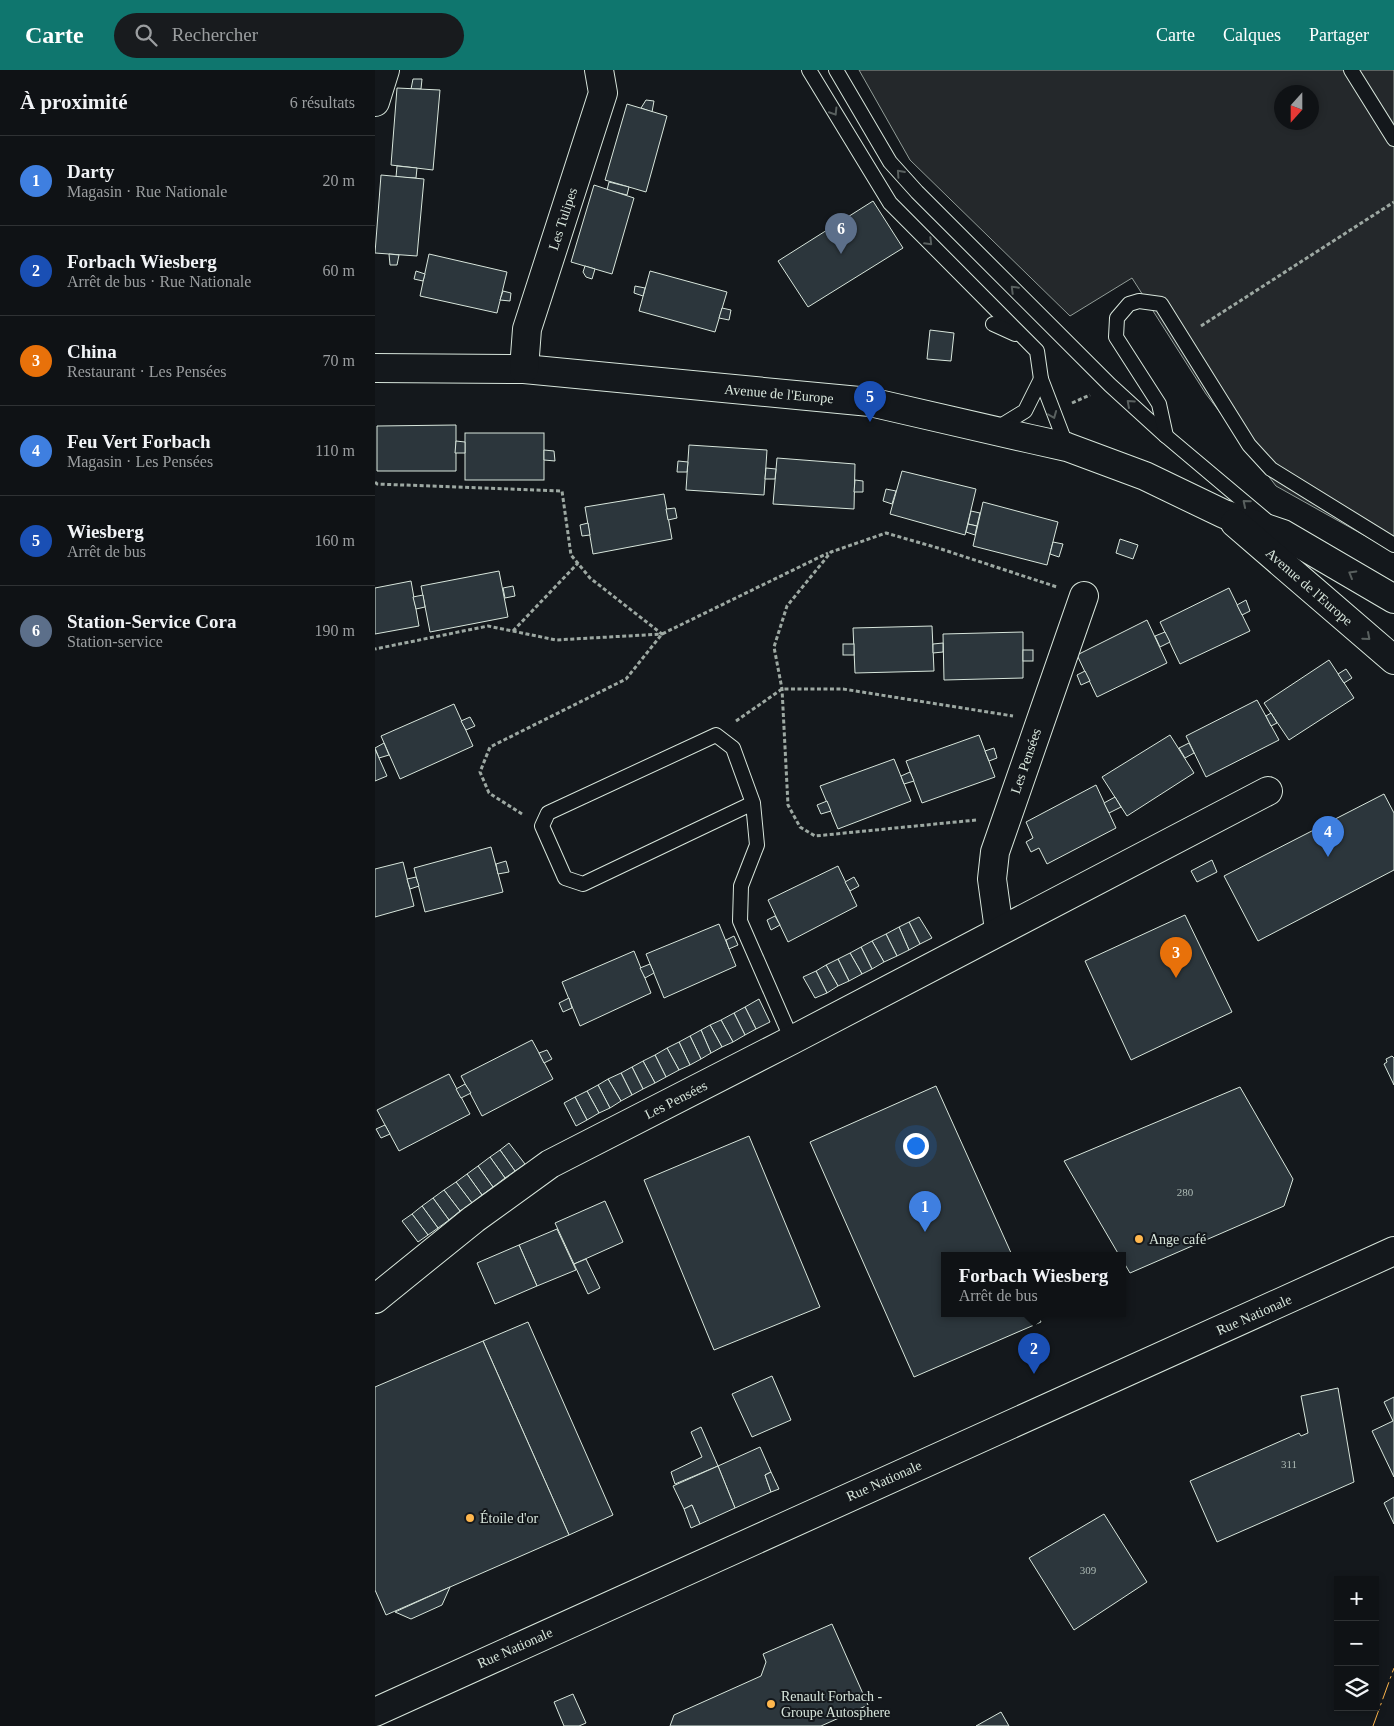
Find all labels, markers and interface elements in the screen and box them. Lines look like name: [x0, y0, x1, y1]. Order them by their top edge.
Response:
search box: [114, 13, 464, 58]
icon: search: [132, 21, 160, 49]
text: Carte: [25, 22, 84, 48]
text: Rechercher: [172, 24, 258, 45]
text: Carte: [1156, 25, 1195, 45]
text: Calques: [1223, 25, 1281, 45]
text: Partager: [1309, 25, 1369, 45]
north arrow: [1274, 85, 1319, 130]
text: À proximité: [20, 90, 128, 114]
text: 6 résultats: [290, 94, 355, 111]
one-way arrow: [827, 106, 837, 115]
text: Darty: [67, 161, 114, 182]
one-way arrow: [897, 170, 906, 179]
text: 1: [32, 172, 40, 189]
text: 20 m: [323, 172, 355, 189]
text: Magasin · Rue Nationale: [67, 183, 227, 200]
street label: Les Tulipes: [546, 186, 580, 252]
pin: 6: [825, 213, 857, 254]
one-way arrow: [923, 236, 932, 245]
text: Forbach Wiesberg: [67, 251, 217, 272]
text: 2: [32, 262, 40, 279]
text: 60 m: [323, 262, 355, 279]
text: Arrêt de bus · Rue Nationale: [67, 273, 251, 290]
one-way arrow: [1011, 286, 1020, 295]
text: China: [67, 341, 117, 362]
text: 3: [32, 352, 40, 369]
text: 70 m: [323, 352, 355, 369]
text: Restaurant · Les Pensées: [67, 363, 227, 380]
pin: 5: [854, 381, 886, 422]
street label: Avenue de l'Europe: [724, 382, 834, 406]
one-way arrow: [1126, 400, 1135, 409]
one-way arrow: [1047, 410, 1058, 419]
text: Feu Vert Forbach: [67, 431, 211, 452]
text: 4: [32, 442, 40, 459]
text: 110 m: [315, 442, 355, 459]
text: Magasin · Les Pensées: [67, 453, 213, 470]
one-way arrow: [1243, 501, 1252, 509]
text: Wiesberg: [67, 521, 144, 542]
text: 5: [32, 532, 40, 549]
text: 160 m: [315, 532, 355, 549]
text: Arrêt de bus: [67, 543, 146, 560]
street label: Avenue de l'Europe: [1263, 545, 1355, 629]
one-way arrow: [1348, 570, 1357, 580]
text: Station-Service Cora: [67, 611, 236, 632]
text: 6: [32, 622, 40, 639]
text: 190 m: [315, 622, 355, 639]
one-way arrow: [1362, 631, 1371, 640]
text: Station-service: [67, 633, 163, 650]
street label: Les Pensées: [1008, 726, 1044, 796]
pin: 4: [1312, 816, 1344, 857]
pin: 3: [1160, 937, 1192, 978]
street label: Les Pensées: [642, 1078, 710, 1122]
your location: [903, 1133, 929, 1159]
house number: 280: [1177, 1186, 1194, 1198]
pin: 1: [909, 1191, 941, 1232]
place label: Ange café: [1149, 1232, 1206, 1247]
marker: Ange café: [1133, 1233, 1145, 1245]
popup: [941, 1252, 1126, 1317]
text: Forbach Wiesberg: [959, 1265, 1108, 1286]
text: Arrêt de bus: [959, 1287, 1038, 1304]
street label: Rue Nationale: [1214, 1292, 1294, 1338]
pin: 2: [1018, 1333, 1050, 1374]
street label: Rue Nationale: [844, 1458, 924, 1504]
house number: 311: [1281, 1458, 1297, 1470]
place label: Étoile d'or: [480, 1510, 538, 1526]
marker: Étoile d'or: [464, 1512, 476, 1524]
house number: 309: [1080, 1564, 1097, 1576]
map controls: [1334, 1576, 1379, 1711]
button: +: [1334, 1576, 1379, 1621]
button: −: [1334, 1621, 1379, 1666]
street label: Rue Nationale: [475, 1625, 555, 1671]
button: layers: [1334, 1666, 1379, 1711]
place label: Renault Forbach - Groupe Autosphere: [781, 1689, 890, 1720]
marker: Renault Forbach - Groupe Autosphere: [765, 1698, 777, 1710]

